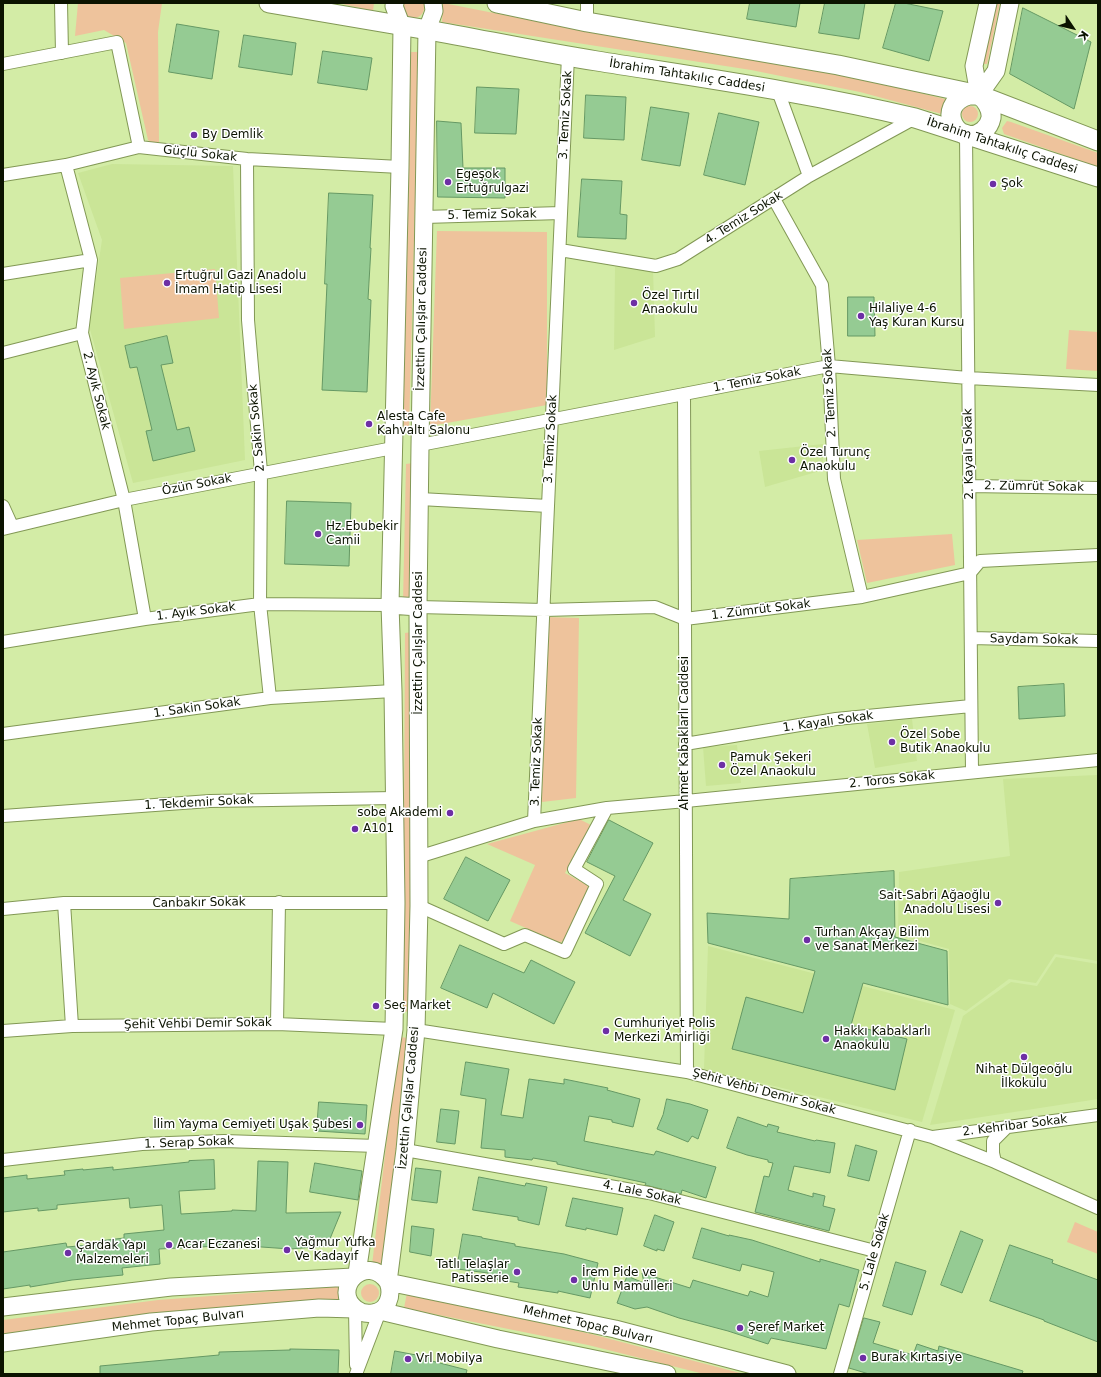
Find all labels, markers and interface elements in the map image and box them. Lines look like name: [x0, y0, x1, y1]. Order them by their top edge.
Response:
north arrow: [1053, 8, 1093, 48]
text: K: [1075, 28, 1091, 42]
street label: İbrahim Tahtakılıç Caddesi: [608, 57, 766, 95]
street label: 3. Temiz Sokak: [556, 70, 576, 160]
street label: İbrahim Tahtakılıç Caddesi: [925, 115, 1079, 177]
place label: By Demlik: [202, 128, 263, 142]
marker: By Demlik: [189, 130, 199, 140]
street label: Güçlü Sokak: [162, 143, 238, 165]
place label: Egeşok Ertuğrulgazi: [456, 168, 529, 196]
marker: Egeşok Ertuğrulgazi: [443, 177, 453, 187]
place label: Şok: [1001, 177, 1023, 191]
marker: Şok: [988, 179, 998, 189]
street label: 4. Temiz Sokak: [702, 188, 786, 248]
street label: 5. Temiz Sokak: [447, 207, 537, 223]
street label: İzzettin Çalışlar Caddesi: [414, 247, 430, 391]
place label: Ertuğrul Gazi Anadolu İmam Hatip Lisesi: [175, 269, 306, 297]
marker: Ertuğrul Gazi Anadolu İmam Hatip Lisesi: [162, 278, 172, 288]
place label: Özel Tırtıl Anaokulu: [642, 289, 699, 317]
marker: Özel Tırtıl Anaokulu: [629, 298, 639, 308]
place label: Hilaliye 4-6 Yaş Kuran Kursu: [869, 302, 964, 330]
marker: Hilaliye 4-6 Yaş Kuran Kursu: [856, 311, 866, 321]
street label: 2. Temiz Sokak: [820, 348, 840, 438]
street label: 2. Ayık Sokak: [79, 351, 113, 431]
street label: 1. Temiz Sokak: [712, 364, 802, 396]
street label: 2. Sakin Sokak: [246, 384, 268, 472]
street label: 3. Temiz Sokak: [541, 394, 561, 484]
street label: 2. Kayalı Sokak: [961, 408, 977, 500]
place label: Alesta Cafe Kahvaltı Salonu: [377, 410, 470, 438]
marker: Alesta Cafe Kahvaltı Salonu: [364, 419, 374, 429]
place label: Özel Turunç Anaokulu: [800, 446, 870, 474]
marker: Özel Turunç Anaokulu: [787, 455, 797, 465]
street label: Özün Sokak: [161, 471, 233, 499]
street label: 2. Zümrüt Sokak: [984, 479, 1084, 495]
place label: Hz.Ebubekir Camii: [326, 520, 398, 548]
marker: Hz.Ebubekir Camii: [313, 529, 323, 539]
street label: İzzettin Çalışlar Caddesi: [412, 571, 426, 715]
street label: 1. Zümrüt Sokak: [711, 597, 811, 623]
street label: 1. Ayık Sokak: [155, 600, 237, 624]
street label: Saydam Sokak: [990, 632, 1078, 648]
street label: Ahmet Kabaklarlı Caddesi: [678, 656, 692, 810]
street label: 1. Sakin Sokak: [152, 695, 242, 721]
street label: 1. Kayalı Sokak: [782, 709, 874, 735]
street label: 3. Temiz Sokak: [528, 717, 546, 807]
place label: Özel Sobe Butik Anaokulu: [900, 728, 990, 756]
marker: Özel Sobe Butik Anaokulu: [887, 737, 897, 747]
place label: Pamuk Şekeri Özel Anaokulu: [730, 751, 816, 779]
marker: Pamuk Şekeri Özel Anaokulu: [717, 760, 727, 770]
street label: 2. Toros Sokak: [848, 768, 936, 792]
street label: 1. Tekdemir Sokak: [144, 793, 254, 813]
place label: sobe Akademi: [357, 806, 442, 820]
marker: sobe Akademi: [445, 808, 455, 818]
place label: A101: [363, 822, 394, 836]
marker: A101: [350, 824, 360, 834]
place label: Sait-Sabri Ağaoğlu Anadolu Lisesi: [879, 889, 990, 917]
street label: Canbakır Sokak: [152, 895, 246, 911]
marker: Sait-Sabri Ağaoğlu Anadolu Lisesi: [993, 898, 1003, 908]
place label: Turhan Akçay Bilim ve Sanat Merkezi: [815, 926, 929, 954]
marker: Turhan Akçay Bilim ve Sanat Merkezi: [802, 935, 812, 945]
place label: Seç Market: [384, 999, 451, 1013]
marker: Seç Market: [371, 1001, 381, 1011]
street label: Şehit Vehbi Demir Sokak: [124, 1016, 272, 1032]
place label: Cumhuriyet Polis Merkezi Amirliği: [614, 1017, 715, 1045]
place label: Hakkı Kabaklarlı Anaokulu: [834, 1025, 931, 1053]
street label: İzzettin Çalışlar Caddesi: [396, 1026, 422, 1170]
marker: Cumhuriyet Polis Merkezi Amirliği: [601, 1026, 611, 1036]
marker: Hakkı Kabaklarlı Anaokulu: [821, 1034, 831, 1044]
marker: Nihat Dülgeoğlu İlkokulu: [1019, 1052, 1029, 1062]
place label: Nihat Dülgeoğlu İlkokulu: [976, 1063, 1072, 1091]
street label: Şehit Vehbi Demir Sokak: [691, 1066, 837, 1118]
street label: 2. Kehribar Sokak: [962, 1112, 1068, 1140]
place label: İlim Yayma Cemiyeti Uşak Şubesi: [153, 1118, 352, 1132]
marker: İlim Yayma Cemiyeti Uşak Şubesi: [355, 1120, 365, 1130]
street label: 1. Serap Sokak: [144, 1134, 234, 1152]
street label: 4. Lale Sokak: [601, 1178, 683, 1208]
street label: 5. Lale Sokak: [857, 1212, 893, 1292]
place label: Yağmur Yufka Ve Kadayıf: [295, 1236, 376, 1264]
place label: Acar Eczanesi: [177, 1238, 260, 1252]
place label: Çardak Yapı Malzemeleri: [76, 1239, 149, 1267]
marker: Acar Eczanesi: [164, 1240, 174, 1250]
marker: Yağmur Yufka Ve Kadayıf: [282, 1245, 292, 1255]
marker: Çardak Yapı Malzemeleri: [63, 1248, 73, 1258]
place label: Tatlı Telaşlar Patisserie: [436, 1258, 509, 1286]
place label: İrem Pide ve Unlu Mamülleri: [582, 1266, 672, 1294]
marker: Tatlı Telaşlar Patisserie: [512, 1267, 522, 1277]
marker: İrem Pide ve Unlu Mamülleri: [569, 1275, 579, 1285]
street label: Mehmet Topaç Bulvarı: [522, 1303, 654, 1347]
street label: Mehmet Topaç Bulvarı: [111, 1307, 245, 1335]
place label: Şeref Market: [748, 1321, 824, 1335]
marker: Şeref Market: [735, 1323, 745, 1333]
place label: Burak Kırtasiye: [871, 1351, 962, 1365]
place label: Vrl Mobilya: [416, 1352, 483, 1366]
marker: Burak Kırtasiye: [858, 1353, 868, 1363]
marker: Vrl Mobilya: [403, 1354, 413, 1364]

